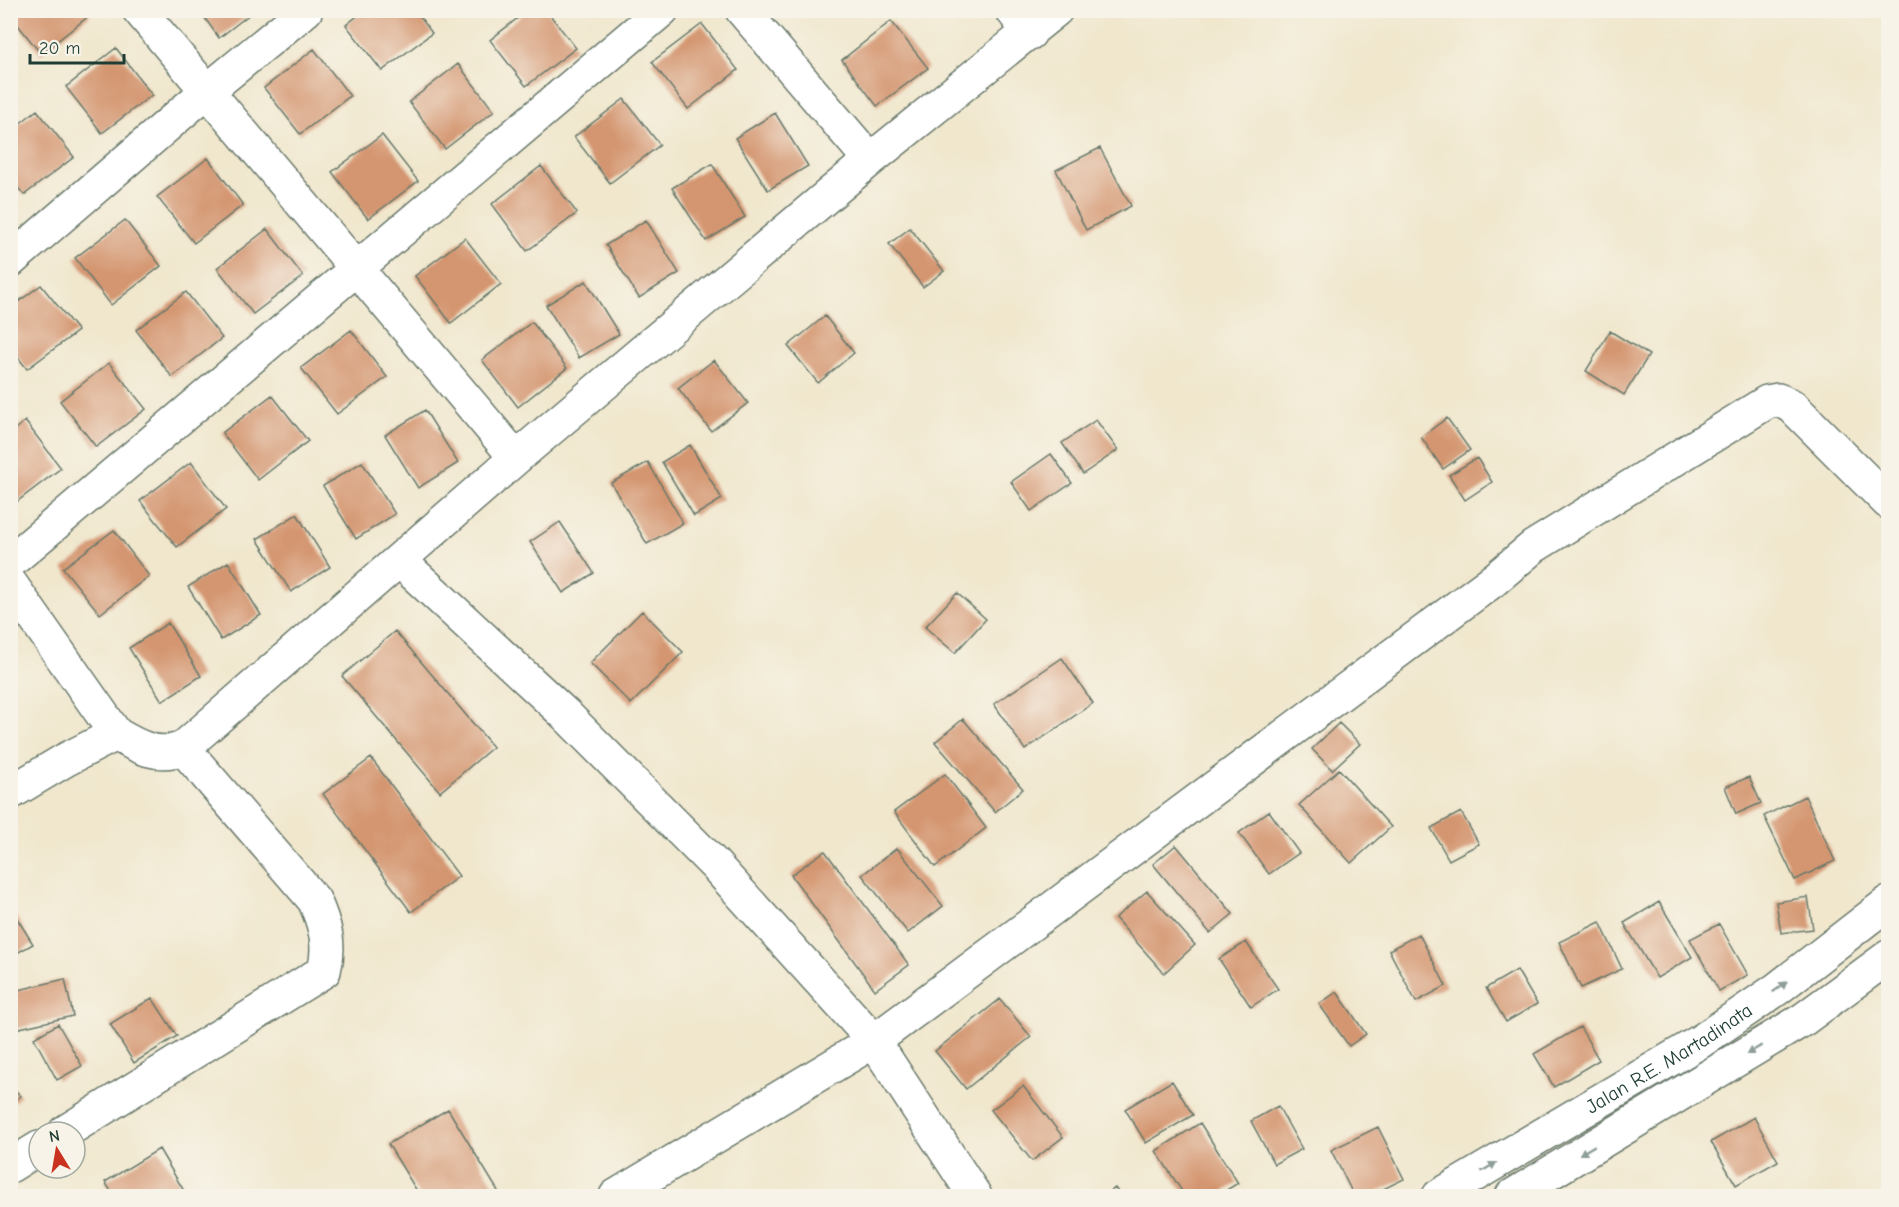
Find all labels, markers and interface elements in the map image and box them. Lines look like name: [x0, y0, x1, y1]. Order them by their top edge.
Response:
scale bar: [30, 27, 124, 65]
text: 20 m: [39, 38, 80, 59]
one-way arrow: [1772, 981, 1787, 993]
street label: Jalan R.E. Martadinata: [1582, 998, 1757, 1119]
one-way arrow: [1746, 1044, 1762, 1055]
north arrow: [27, 1120, 87, 1180]
text: N: [47, 1126, 61, 1146]
one-way arrow: [1578, 1145, 1595, 1155]
one-way arrow: [1481, 1161, 1497, 1172]

